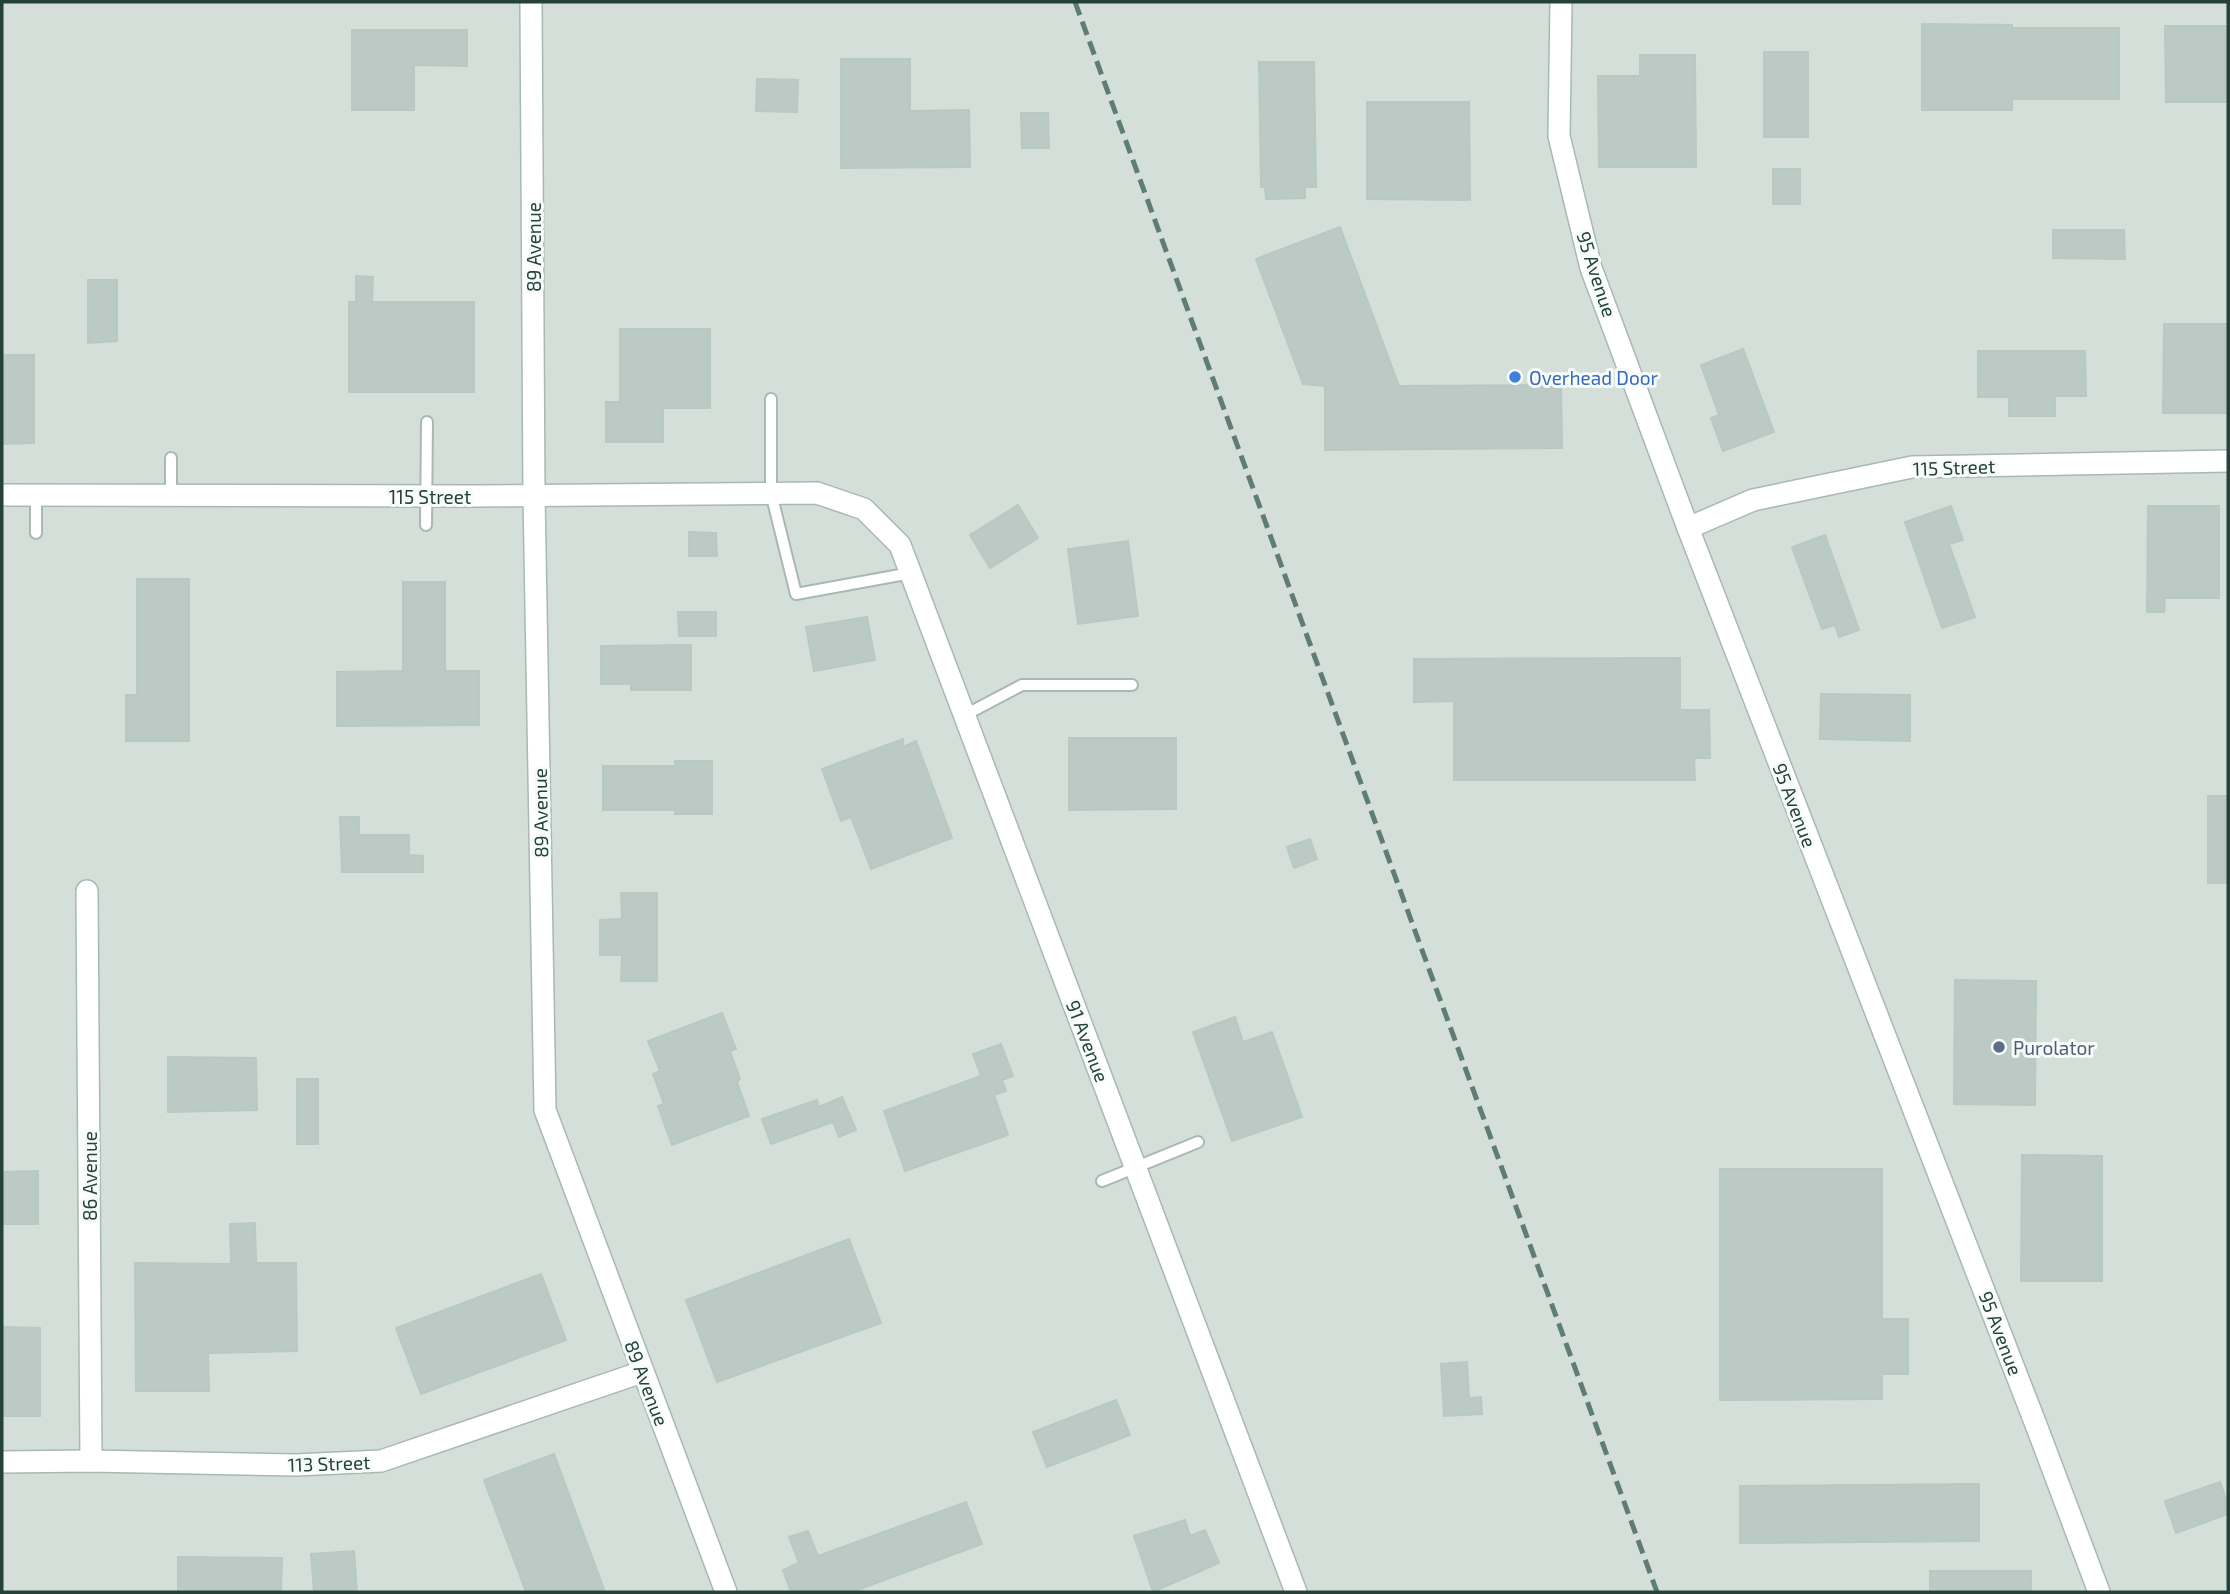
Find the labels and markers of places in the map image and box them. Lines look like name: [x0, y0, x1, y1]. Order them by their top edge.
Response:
place label: Overhead Door: [1529, 366, 1658, 389]
marker: Overhead Door: [1507, 369, 1523, 385]
place label: Purolator: [2013, 1036, 2095, 1059]
marker: Purolator: [1991, 1039, 2007, 1055]

